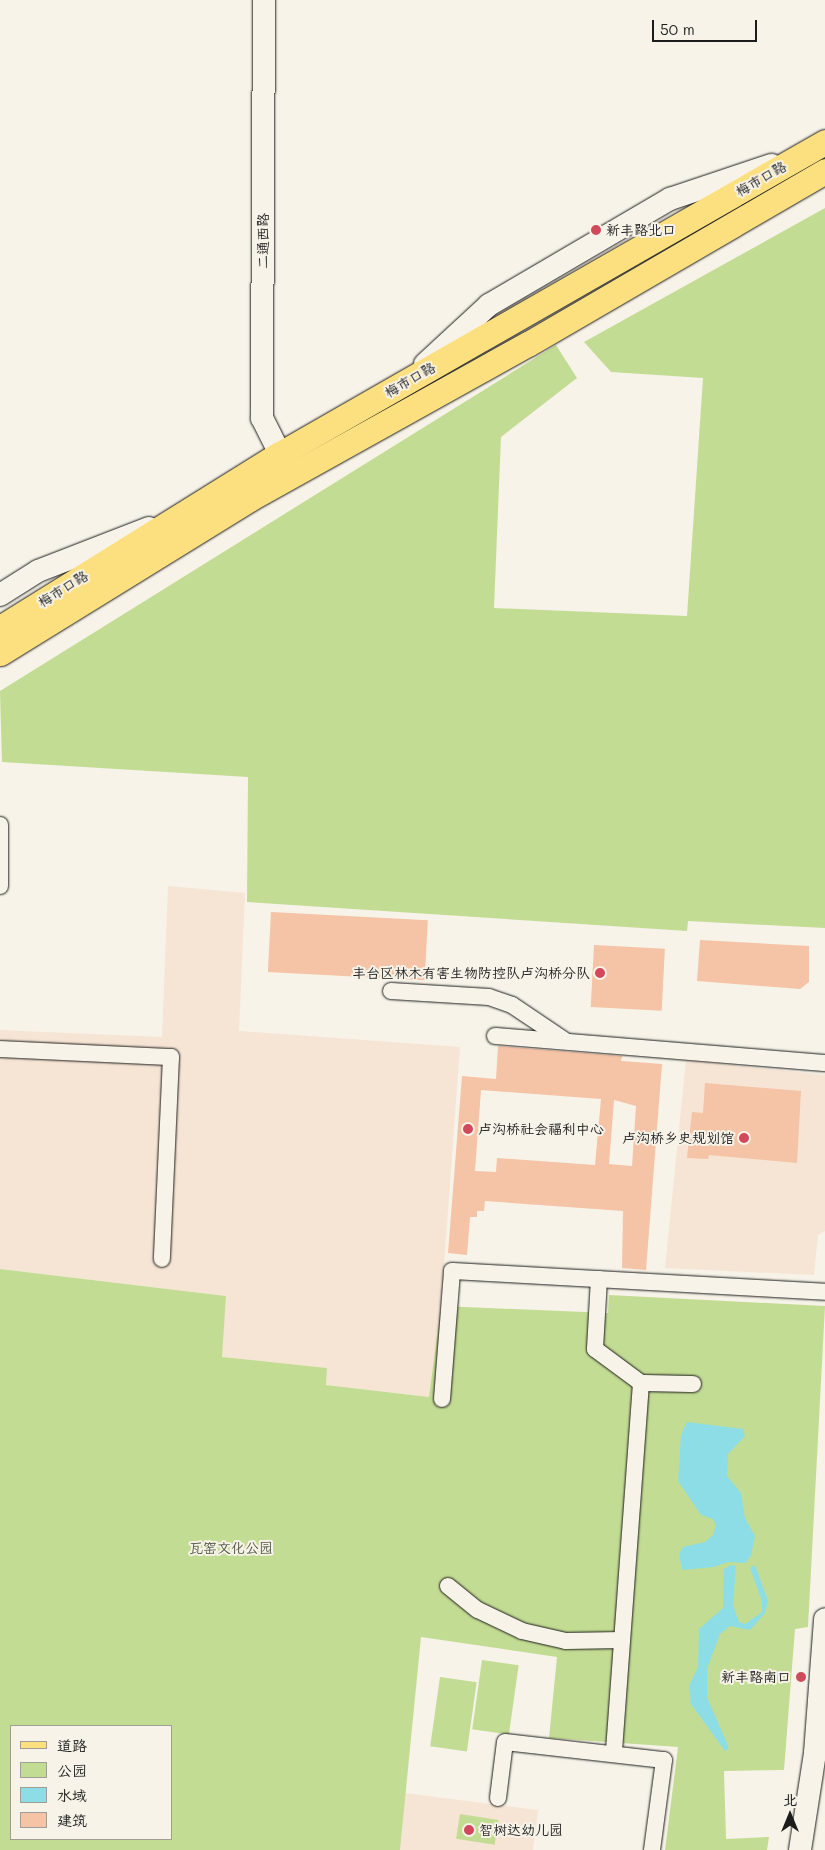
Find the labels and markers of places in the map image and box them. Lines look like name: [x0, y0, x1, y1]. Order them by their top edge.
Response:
place label: 新丰路北口: [606, 222, 676, 238]
marker: 新丰路北口: [590, 224, 602, 236]
place label: 丰台区林木有害生物防控队卢沟桥分队: [352, 965, 590, 981]
marker: 丰台区林木有害生物防控队卢沟桥分队: [594, 967, 606, 979]
place label: 卢沟桥社会福利中心: [478, 1121, 604, 1137]
marker: 卢沟桥社会福利中心: [462, 1123, 474, 1135]
place label: 卢沟桥乡史规划馆: [622, 1130, 734, 1146]
marker: 卢沟桥乡史规划馆: [738, 1132, 750, 1144]
place label: 新丰路南口: [721, 1669, 791, 1685]
marker: 新丰路南口: [795, 1671, 807, 1683]
place label: 智树达幼儿园: [479, 1822, 563, 1838]
marker: 智树达幼儿园: [463, 1824, 475, 1836]

